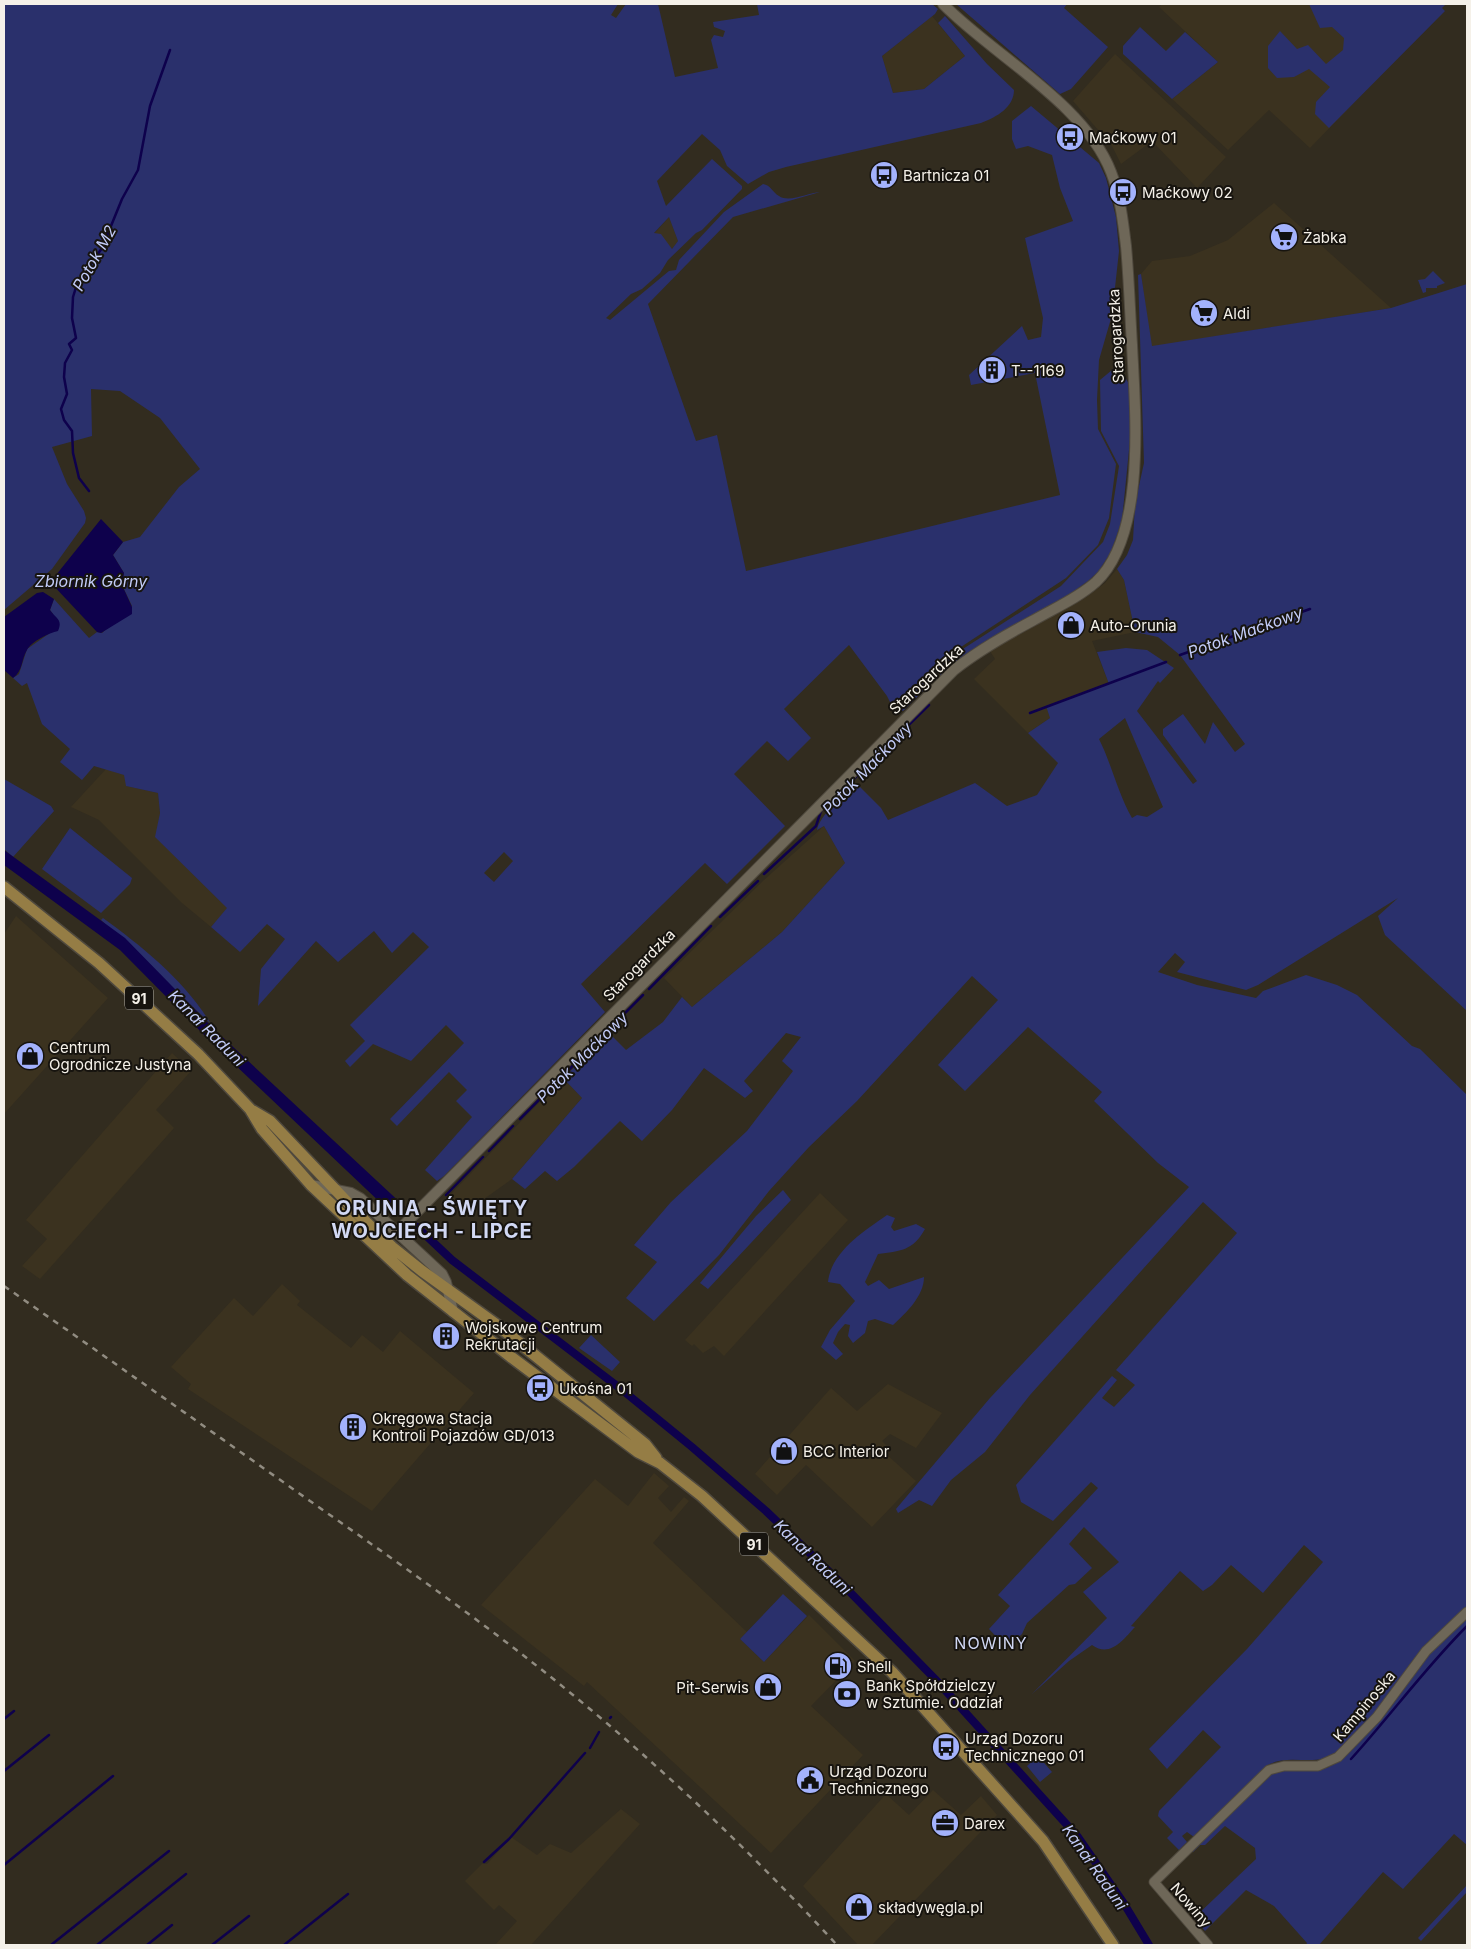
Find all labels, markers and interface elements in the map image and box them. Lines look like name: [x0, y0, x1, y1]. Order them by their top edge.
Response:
bus stop icon: Maćkowy 01: [1055, 122, 1085, 152]
place label: Maćkowy 01: [1089, 128, 1177, 147]
bus stop icon: Bartnicza 01: [869, 160, 899, 190]
place label: Bartnicza 01: [903, 166, 989, 185]
bus stop icon: Maćkowy 02: [1108, 177, 1138, 207]
place label: Maćkowy 02: [1142, 183, 1233, 202]
water label: Potok M2: [68, 221, 120, 294]
supermarket icon: Żabka: [1269, 222, 1299, 252]
place label: Żabka: [1303, 228, 1347, 247]
street label: Starogardzka: [1104, 288, 1128, 384]
supermarket icon: Aldi: [1189, 298, 1219, 328]
place label: Aldi: [1223, 304, 1250, 323]
building icon: T--1169: [977, 355, 1007, 385]
place label: T--1169: [1011, 361, 1064, 380]
water label: Zbiornik Górny: [35, 571, 148, 591]
water label: Potok Maćkowy: [1185, 602, 1306, 662]
shop icon: Auto-Orunia: [1056, 610, 1086, 640]
place label: Auto-Orunia: [1090, 616, 1177, 635]
street label: Starogardzka: [885, 640, 967, 718]
water label: Potok Maćkowy: [818, 717, 917, 818]
street label: Starogardzka: [599, 925, 679, 1005]
road number: 91: [125, 986, 153, 1010]
water label: Kanał Raduni: [165, 986, 250, 1071]
water label: Potok Maćkowy: [532, 1006, 633, 1107]
place label: Centrum Ogrodnicze Justyna: [49, 1038, 191, 1074]
shop icon: Centrum Ogrodnicze Justyna: [15, 1041, 45, 1071]
district label: ORUNIA - ŚWIĘTY WOJCIECH - LIPCE: [331, 1195, 533, 1243]
place label: Wojskowe Centrum Rekrutacji: [465, 1318, 602, 1354]
building icon: Wojskowe Centrum Rekrutacji: [431, 1321, 461, 1351]
bus stop icon: Ukośna 01: [525, 1373, 555, 1403]
place label: Ukośna 01: [559, 1379, 632, 1398]
place label: Okręgowa Stacja Kontroli Pojazdów GD/013: [372, 1409, 555, 1445]
building icon: Okręgowa Stacja Kontroli Pojazdów GD/013: [338, 1412, 368, 1442]
shop icon: BCC Interior: [769, 1436, 799, 1466]
place label: BCC Interior: [803, 1442, 890, 1461]
water label: Kanał Raduni: [770, 1515, 857, 1600]
road number: 91: [740, 1532, 768, 1556]
district label: NOWINY: [954, 1633, 1028, 1653]
fuel station icon: Shell: [823, 1651, 853, 1681]
place label: Shell: [857, 1657, 892, 1676]
street label: Kampinoska: [1329, 1667, 1399, 1745]
shop icon: Pit-Serwis: [753, 1672, 783, 1702]
place label: Bank Spółdzielczy w Sztumie. Oddział: [866, 1676, 1002, 1712]
place label: Pit-Serwis: [676, 1678, 749, 1697]
bank icon: Bank Spółdzielczy w Sztumie. Oddział: [832, 1679, 862, 1709]
place label: Urząd Dozoru Technicznego 01: [965, 1729, 1084, 1765]
bus stop icon: Urząd Dozoru Technicznego 01: [931, 1732, 961, 1762]
place label: Urząd Dozoru Technicznego: [829, 1762, 929, 1798]
public building icon: Urząd Dozoru Technicznego: [795, 1765, 825, 1795]
office icon: Darex: [930, 1808, 960, 1838]
place label: Darex: [964, 1814, 1005, 1833]
water label: Kanał Raduni: [1058, 1820, 1133, 1915]
street label: Nowiny: [1166, 1879, 1216, 1932]
shop icon: składywęgla.pl: [844, 1892, 874, 1922]
place label: składywęgla.pl: [878, 1898, 983, 1917]

